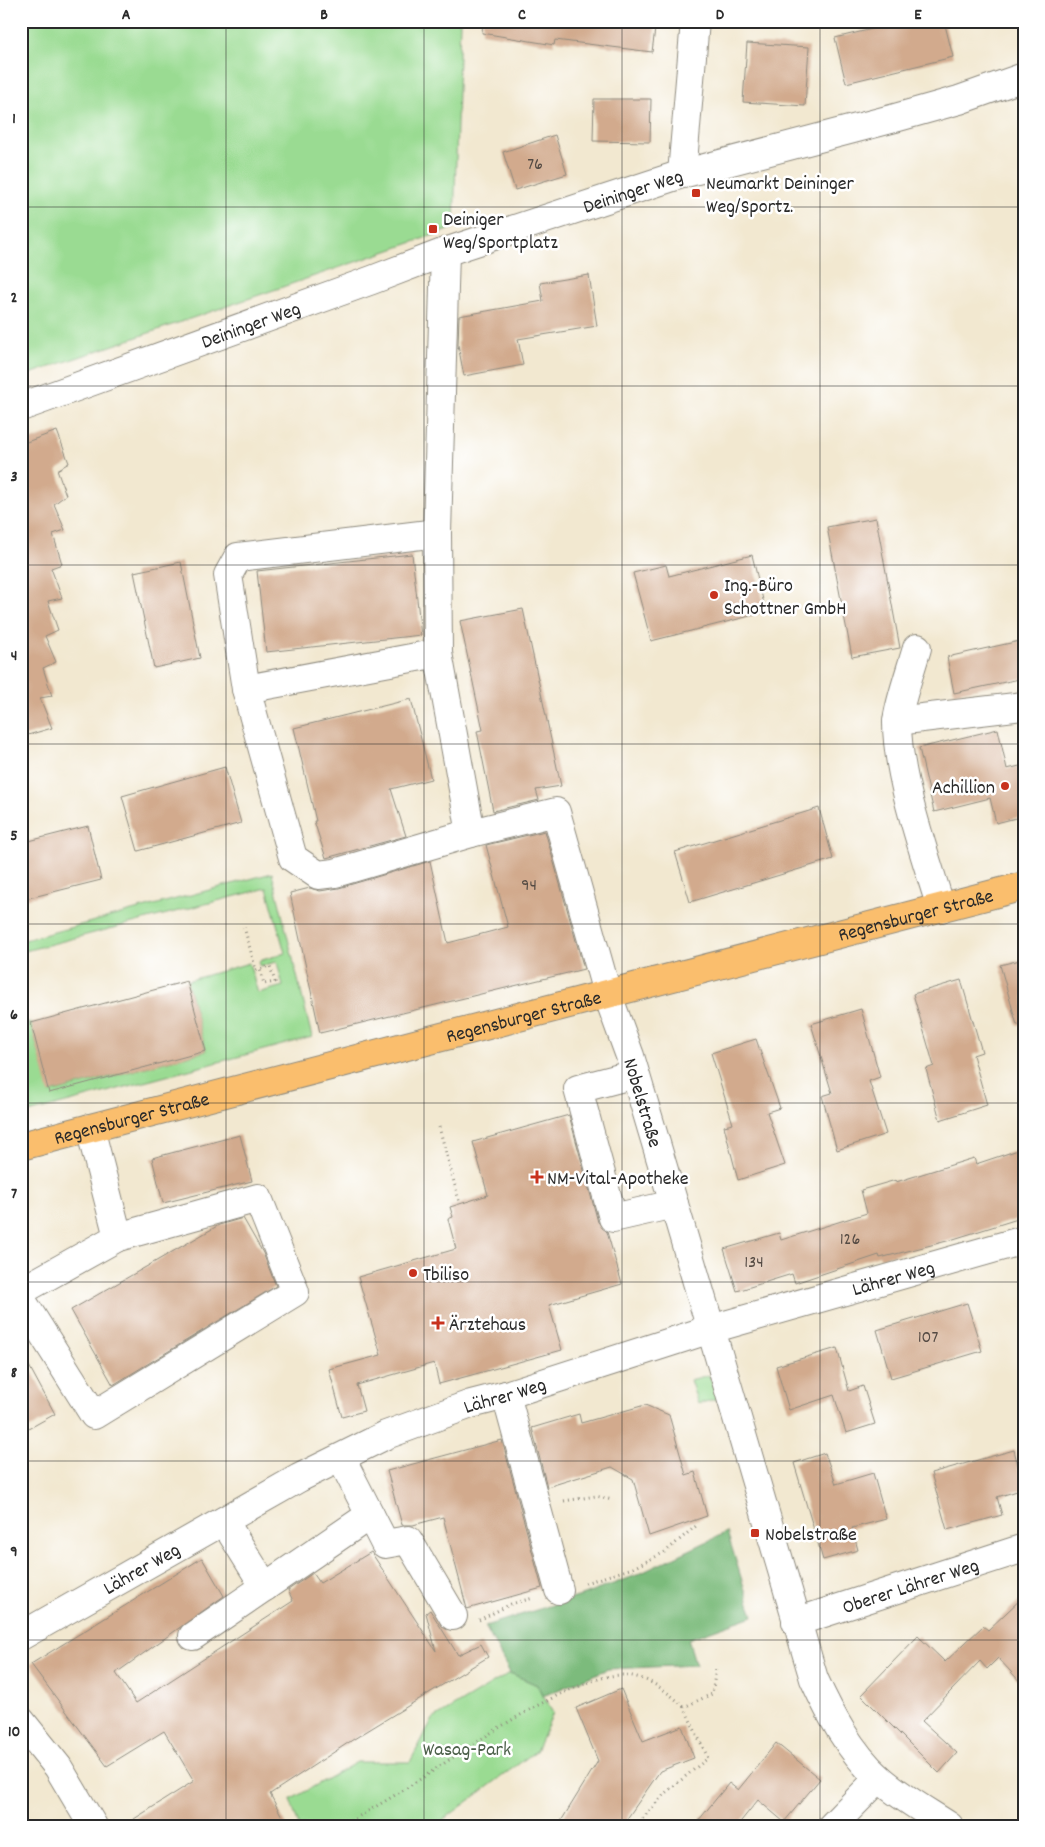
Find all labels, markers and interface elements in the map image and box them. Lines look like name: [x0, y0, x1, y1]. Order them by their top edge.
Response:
text: A: [122, 4, 131, 27]
text: B: [320, 4, 328, 27]
text: C: [518, 4, 526, 27]
text: D: [716, 4, 725, 27]
text: E: [914, 4, 922, 27]
text: 1: [12, 108, 16, 131]
house number: 76: [527, 153, 543, 178]
street label: Deininger Weg: [580, 164, 687, 223]
place label: Neumarkt Deininger Weg/Sportz.: [706, 171, 854, 222]
marker: Neumarkt Deininger Weg/Sportz.: [690, 187, 702, 199]
place label: Deiniger Weg/Sportplatz: [443, 207, 558, 258]
marker: Deiniger Weg/Sportplatz: [427, 223, 439, 235]
text: 2: [11, 287, 18, 310]
street label: Deininger Weg: [198, 296, 305, 358]
text: 3: [10, 466, 18, 489]
place label: Ing.-Büro Schottner GmbH: [724, 573, 846, 624]
marker: Ing.-Büro Schottner GmbH: [708, 589, 720, 601]
text: 4: [11, 645, 17, 668]
place label: Achillion: [932, 775, 995, 803]
marker: Achillion: [999, 780, 1011, 792]
text: 5: [10, 825, 18, 848]
house number: 94: [521, 874, 537, 899]
street label: Regensburger Straße: [835, 883, 997, 951]
street label: Regensburger Straße: [443, 985, 605, 1052]
text: 6: [10, 1004, 18, 1027]
street label: Nobelstraße: [614, 1055, 667, 1151]
street label: Regensburger Straße: [51, 1087, 213, 1154]
place label: NM-Vital-Apotheke: [547, 1166, 689, 1194]
marker: NM-Vital-Apotheke: [531, 1171, 543, 1183]
text: 7: [11, 1183, 17, 1206]
house number: 126: [840, 1228, 860, 1253]
house number: 134: [744, 1251, 764, 1276]
street label: Lährer Weg: [849, 1255, 938, 1305]
place label: Tbiliso: [423, 1262, 469, 1290]
marker: Tbiliso: [407, 1267, 419, 1279]
place label: Ärztehaus: [449, 1312, 526, 1340]
marker: Ärztehaus: [431, 1316, 445, 1330]
house number: 107: [918, 1326, 938, 1351]
text: 8: [11, 1362, 18, 1385]
street label: Lährer Weg: [460, 1372, 550, 1423]
place label: Nobelstraße: [765, 1522, 857, 1550]
marker: Nobelstraße: [749, 1527, 761, 1539]
street label: Lährer Weg: [99, 1537, 186, 1604]
text: 9: [10, 1541, 18, 1564]
street label: Oberer Lährer Weg: [839, 1553, 983, 1623]
text: 10: [8, 1721, 20, 1744]
park label: Wasag-Park: [423, 1737, 511, 1765]

